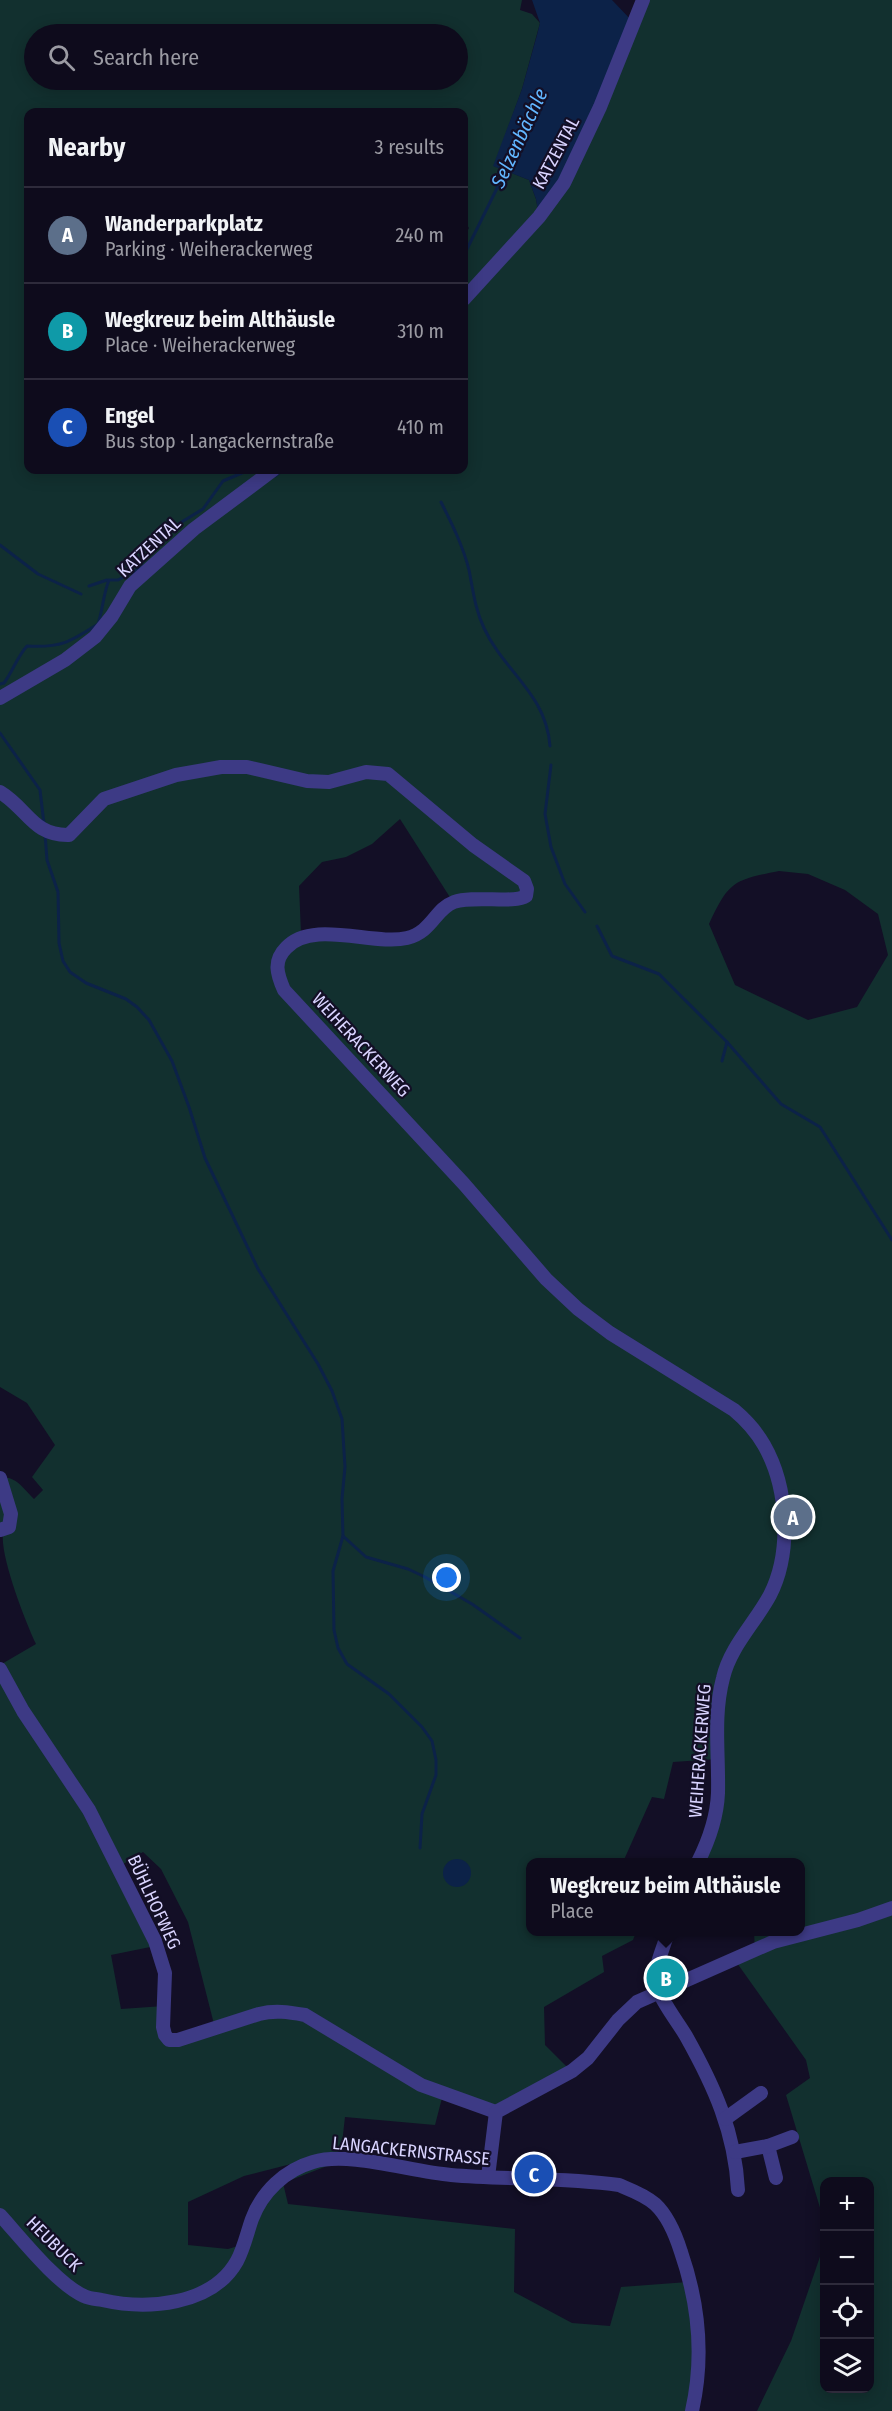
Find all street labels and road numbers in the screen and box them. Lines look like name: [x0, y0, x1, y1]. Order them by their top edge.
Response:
street label: KATZENTAL: [528, 113, 584, 193]
street label: KATZENTAL: [113, 512, 185, 582]
street label: WEIHERACKERWEG: [307, 988, 415, 1102]
street label: WEIHERACKERWEG: [684, 1683, 716, 1819]
street label: BÜHLHOFWEG: [123, 1851, 185, 1953]
street label: LANGACKERNSTRASSE: [331, 2132, 491, 2170]
street label: HEUBUCK: [22, 2212, 87, 2277]

